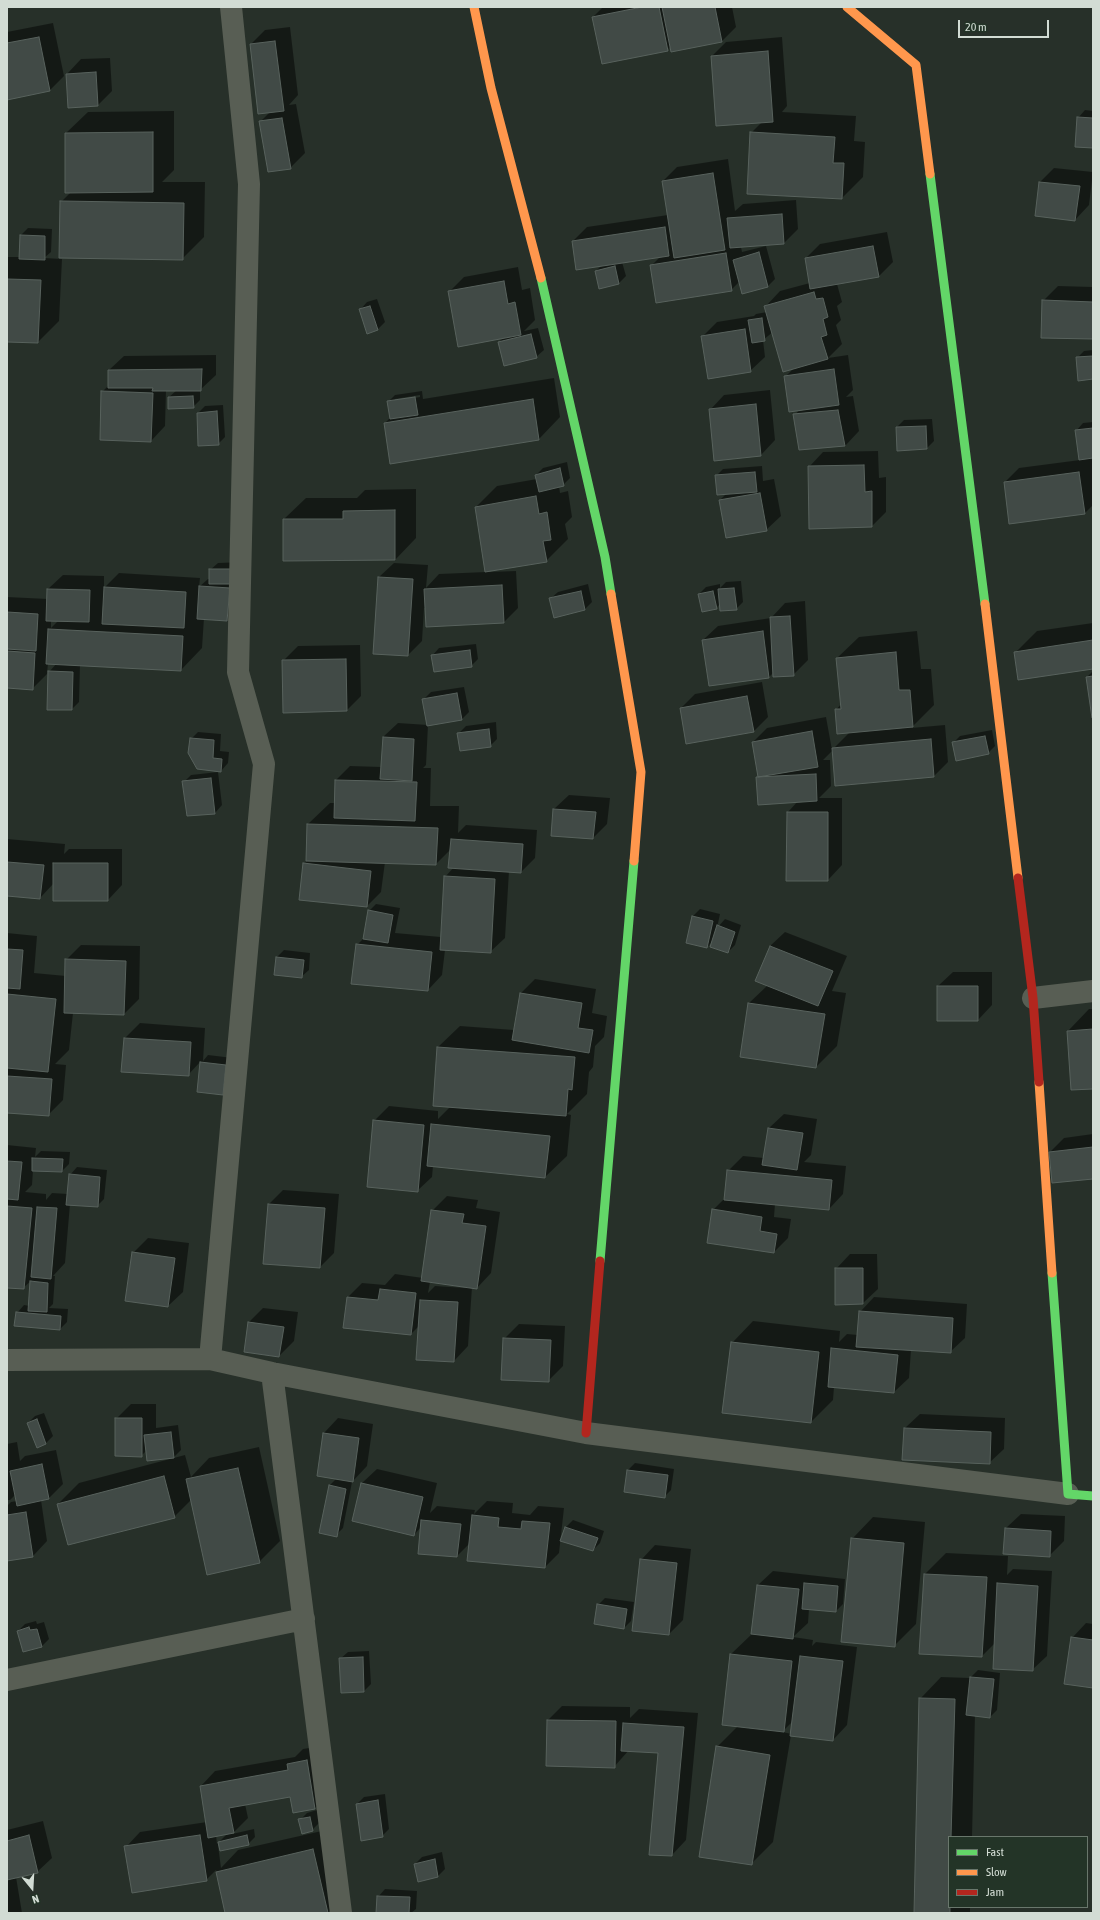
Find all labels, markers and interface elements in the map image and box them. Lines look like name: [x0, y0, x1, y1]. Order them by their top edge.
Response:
scale bar: [960, 12, 1051, 38]
text: 20 m: [965, 20, 987, 34]
legend: [948, 1836, 1088, 1908]
text: Fast: [986, 1845, 1004, 1859]
text: Slow: [986, 1865, 1007, 1879]
north arrow: [12, 1868, 52, 1908]
text: Jam: [986, 1885, 1004, 1899]
text: N: [31, 1893, 41, 1906]

